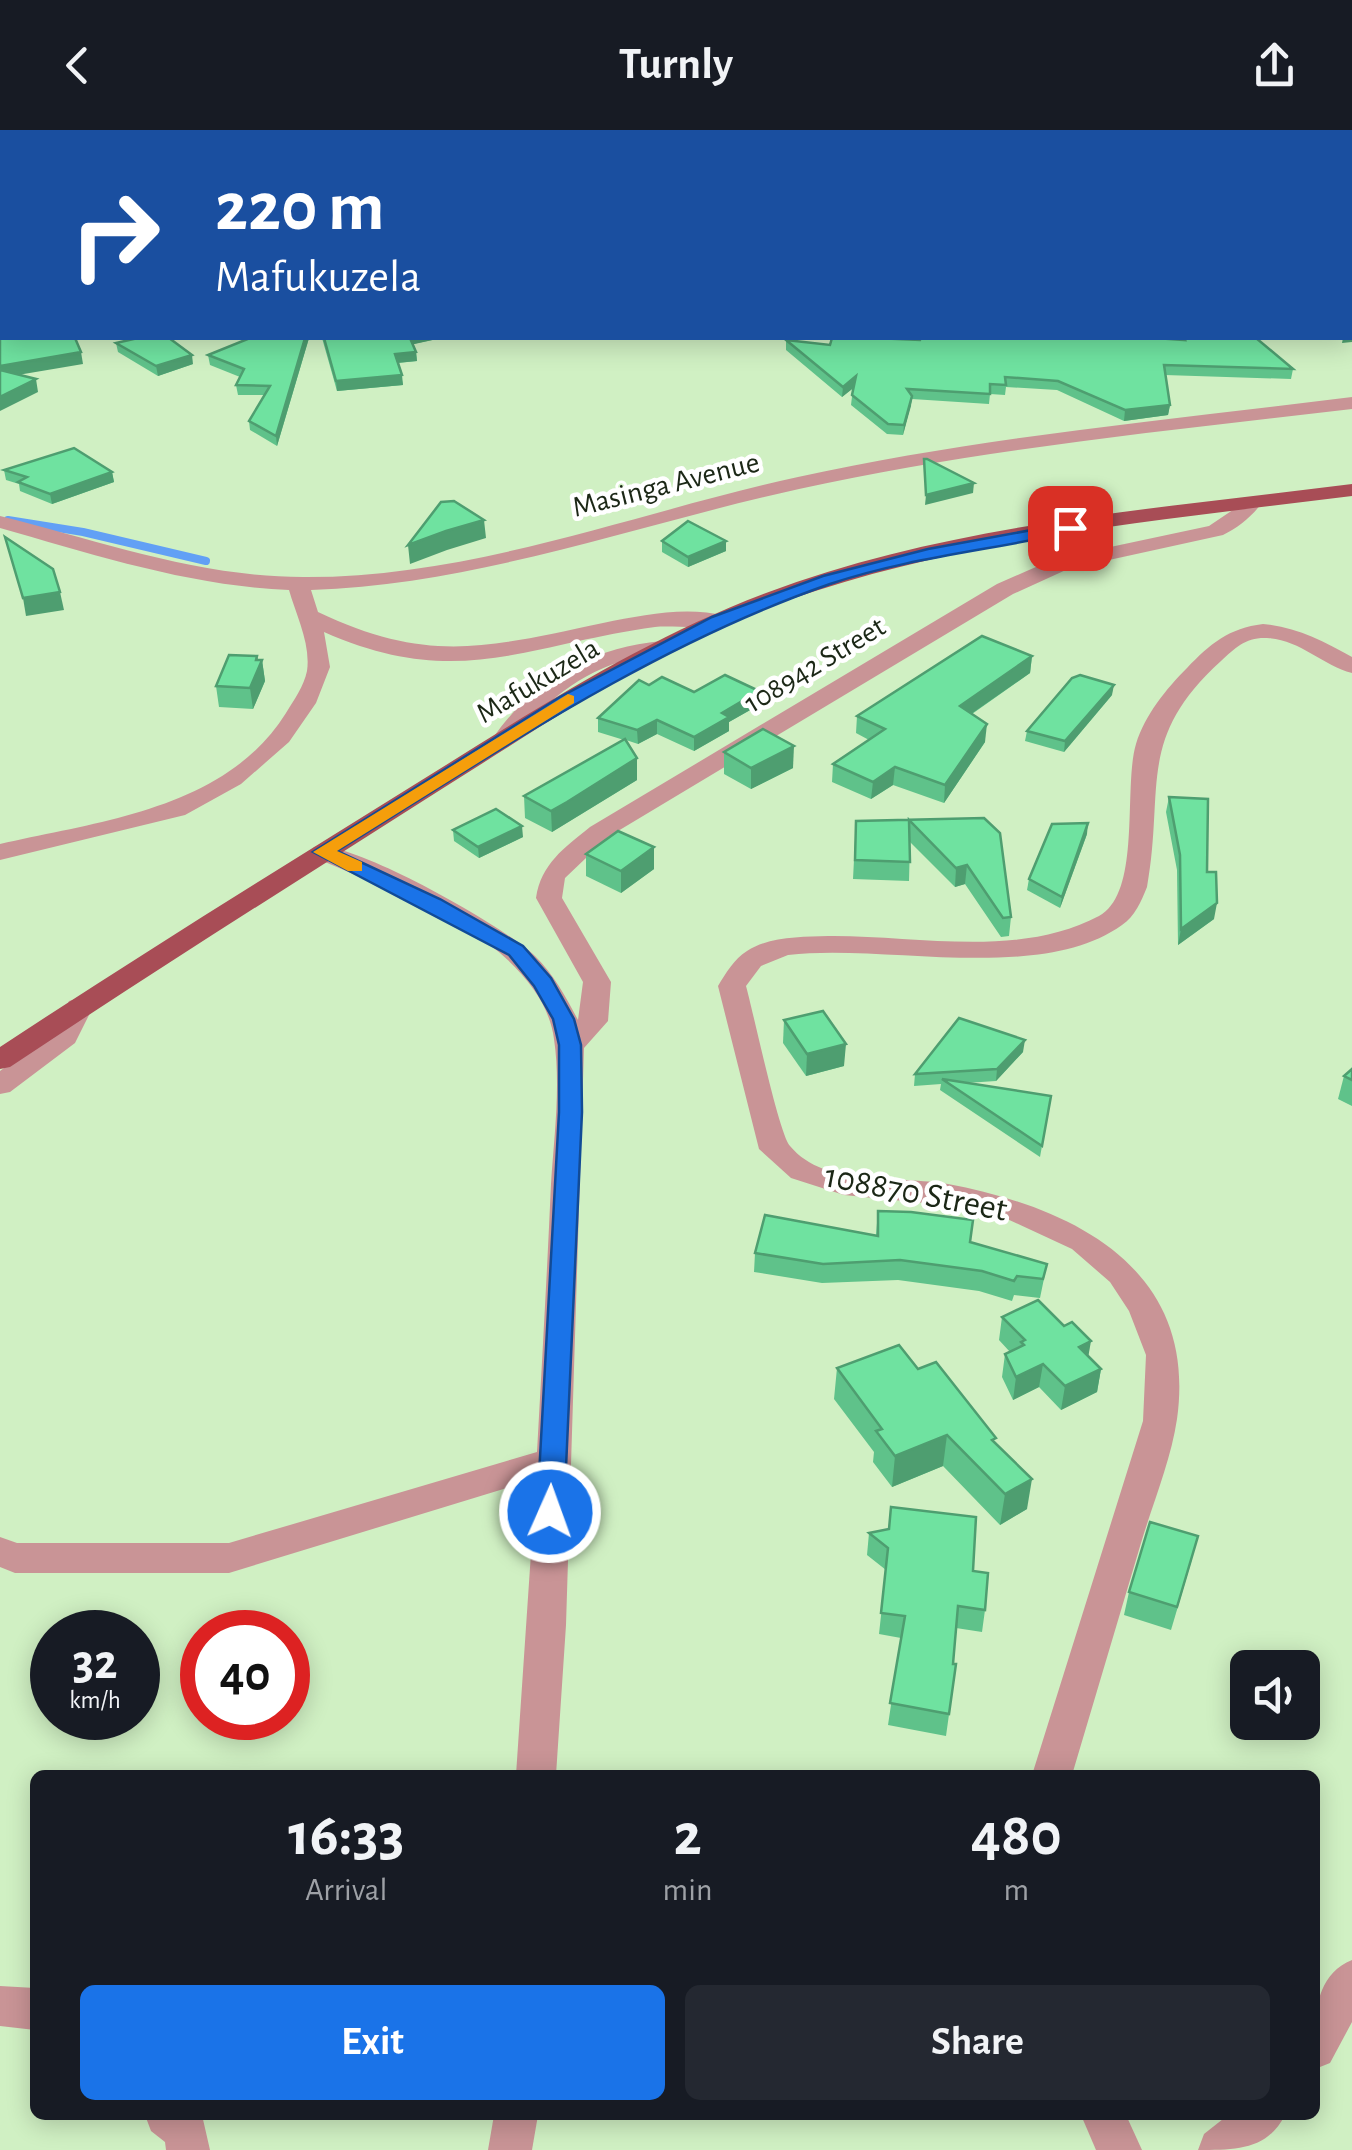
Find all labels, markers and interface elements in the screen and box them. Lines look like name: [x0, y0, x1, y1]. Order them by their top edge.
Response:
icon: back: [50, 38, 105, 93]
icon: share: [1247, 38, 1302, 93]
text: Turnly: [619, 42, 733, 87]
icon: right: [50, 170, 180, 300]
text: 220 m: [215, 173, 384, 243]
text: Mafukuzela: [215, 255, 421, 300]
street label: Masinga Avenue: [569, 447, 763, 523]
pin: [1028, 486, 1113, 571]
icon: arrive: [1043, 501, 1098, 556]
street label: 108942 Street: [739, 611, 891, 719]
street label: Mafukuzela: [471, 633, 605, 729]
street label: 108870 Street: [822, 1158, 1010, 1228]
position arrow: [498, 1460, 602, 1564]
speed limit sign: 40: [180, 1610, 310, 1740]
text: 32: [72, 1638, 118, 1688]
map controls: [1230, 1650, 1320, 1740]
button: sound: [1230, 1650, 1320, 1740]
text: km/h: [69, 1688, 121, 1713]
text: 16:33: [288, 1806, 404, 1866]
text: 2: [673, 1806, 702, 1866]
text: 480: [971, 1806, 1062, 1866]
text: Arrival: [305, 1874, 387, 1906]
text: min: [663, 1874, 712, 1906]
text: m: [1003, 1874, 1029, 1906]
button: Exit: [80, 1985, 665, 2100]
button: Share: [685, 1985, 1270, 2100]

